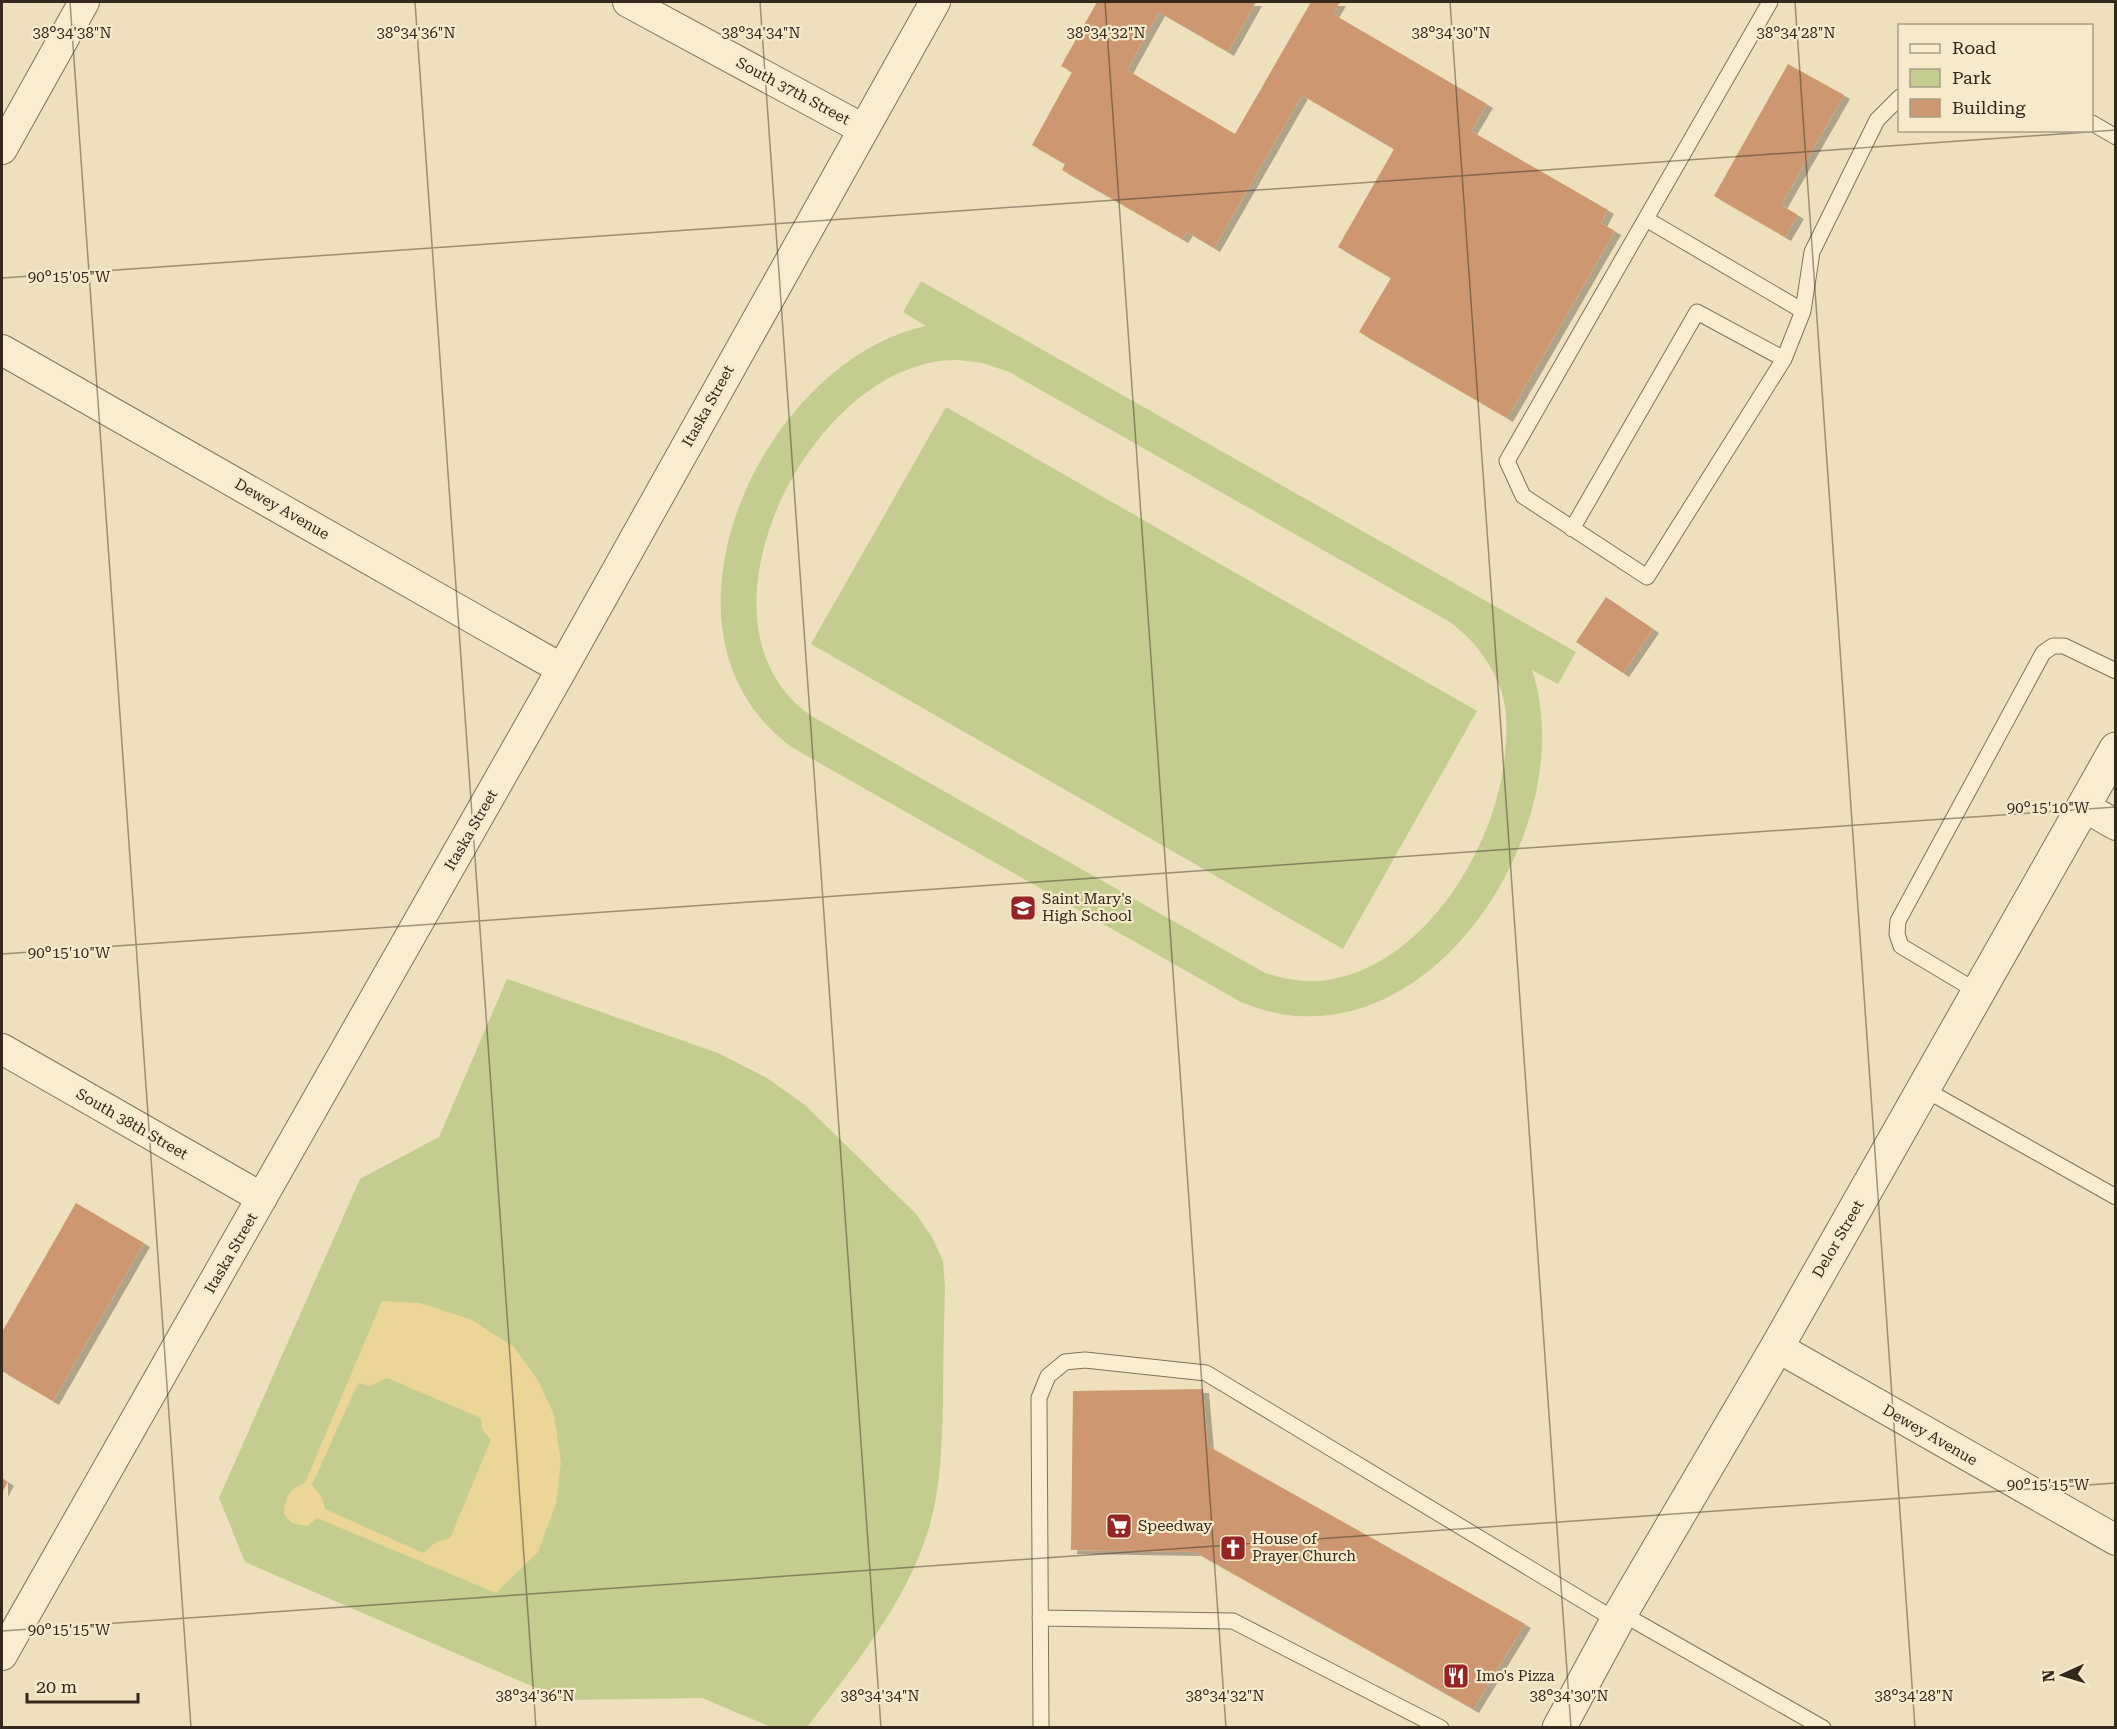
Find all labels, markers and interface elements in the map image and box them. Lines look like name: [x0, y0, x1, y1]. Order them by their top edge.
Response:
text: 38°34'38"N: [32, 24, 112, 42]
text: 38°34'36"N: [376, 24, 456, 42]
text: 38°34'34"N: [721, 24, 801, 42]
text: 38°34'32"N: [1066, 24, 1146, 42]
text: 38°34'30"N: [1411, 24, 1491, 42]
text: 38°34'28"N: [1756, 24, 1836, 42]
legend: [1898, 24, 2093, 132]
text: Road: [1952, 37, 1997, 58]
street label: South 37th Street: [733, 53, 853, 129]
text: Park: [1952, 67, 1992, 88]
text: Building: [1952, 97, 2026, 118]
text: 90°15'05"W: [28, 268, 111, 286]
street label: Itaska Street: [678, 362, 738, 450]
street label: Dewey Avenue: [231, 475, 333, 543]
street label: Itaska Street: [441, 786, 502, 874]
text: 90°15'10"W: [2007, 799, 2090, 817]
place label: Saint Mary's High School: [1042, 890, 1132, 925]
school or university icon: Saint Mary's High School: [1008, 893, 1038, 923]
text: 90°15'10"W: [28, 944, 111, 962]
street label: South 38th Street: [73, 1085, 191, 1164]
street label: Delor Street: [1809, 1197, 1868, 1281]
street label: Itaska Street: [201, 1209, 262, 1297]
street label: Dewey Avenue: [1879, 1401, 1981, 1469]
text: 90°15'15"W: [2007, 1476, 2090, 1494]
supermarket icon: Speedway: [1104, 1511, 1134, 1541]
place label: Speedway: [1138, 1517, 1212, 1535]
place label: House of Prayer Church: [1252, 1530, 1356, 1565]
church icon: House of Prayer Church: [1218, 1533, 1248, 1563]
text: 90°15'15"W: [28, 1621, 111, 1639]
north arrow: [2033, 1645, 2093, 1705]
restaurant icon: Imo's Pizza: [1441, 1661, 1471, 1691]
scale bar: [27, 1666, 138, 1704]
place label: Imo's Pizza: [1476, 1667, 1555, 1685]
text: N: [2039, 1669, 2058, 1683]
text: 20 m: [36, 1676, 77, 1697]
text: 38°34'36"N: [495, 1687, 575, 1705]
text: 38°34'34"N: [840, 1687, 920, 1705]
text: 38°34'32"N: [1185, 1687, 1265, 1705]
text: 38°34'30"N: [1529, 1687, 1609, 1705]
text: 38°34'28"N: [1874, 1687, 1954, 1705]

